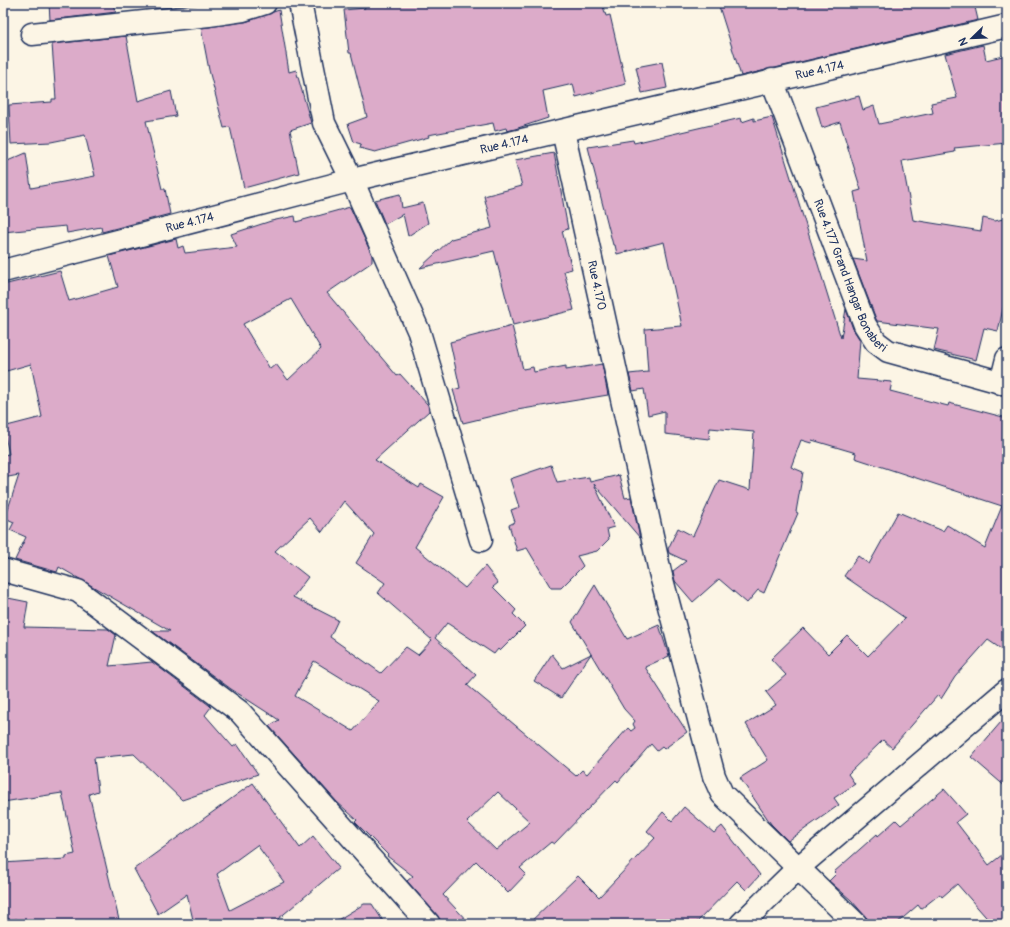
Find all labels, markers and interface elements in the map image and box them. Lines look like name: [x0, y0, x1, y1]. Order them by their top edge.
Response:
north arrow: [952, 18, 992, 58]
text: N: [956, 35, 971, 48]
street label: Rue 4.174: [794, 57, 845, 83]
street label: Rue 4.174: [479, 131, 530, 157]
street label: Rue 4.177 Grand Hangar Bonaberi: [810, 197, 890, 355]
street label: Rue 4.174: [164, 209, 215, 236]
street label: Rue 4.170: [584, 259, 610, 312]

